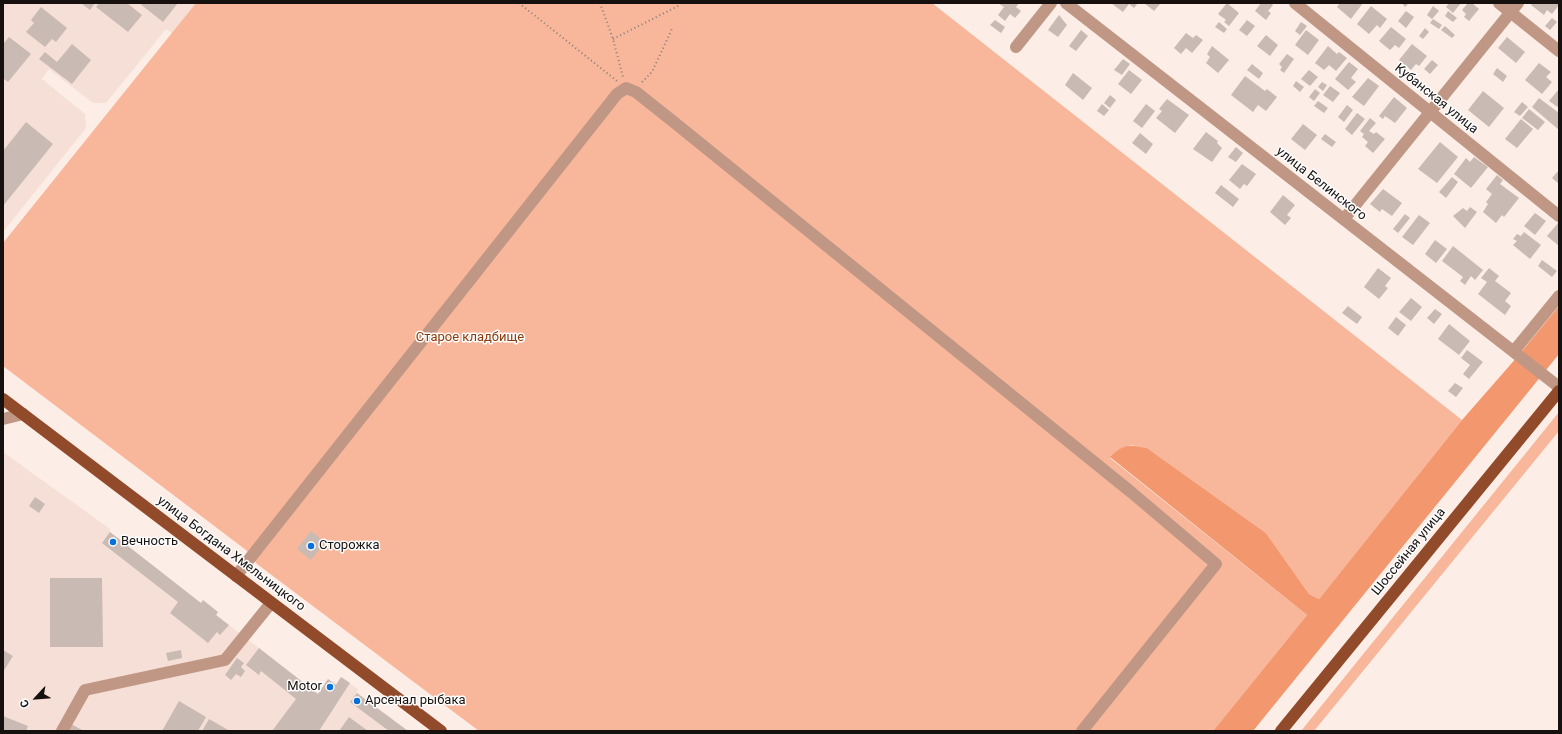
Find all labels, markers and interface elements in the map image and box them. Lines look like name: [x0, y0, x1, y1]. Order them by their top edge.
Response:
street label: Кубанская улица: [1391, 61, 1481, 137]
street label: улица Белинского: [1273, 144, 1369, 224]
park label: Старое кладбище: [416, 330, 524, 346]
street label: улица Богдана Хмельницкого: [154, 493, 308, 615]
street label: Шоссейная улица: [1369, 505, 1449, 599]
place label: Вечность: [121, 534, 178, 550]
marker: Вечность: [108, 537, 118, 547]
place label: Сторожка: [319, 538, 379, 554]
marker: Сторожка: [306, 541, 316, 551]
north arrow: [16, 678, 56, 718]
place label: Motor: [287, 679, 322, 695]
marker: Motor: [325, 682, 335, 692]
place label: Арсенал рыбака: [365, 693, 466, 709]
marker: Арсенал рыбака: [352, 696, 362, 706]
text: С: [17, 697, 32, 710]

